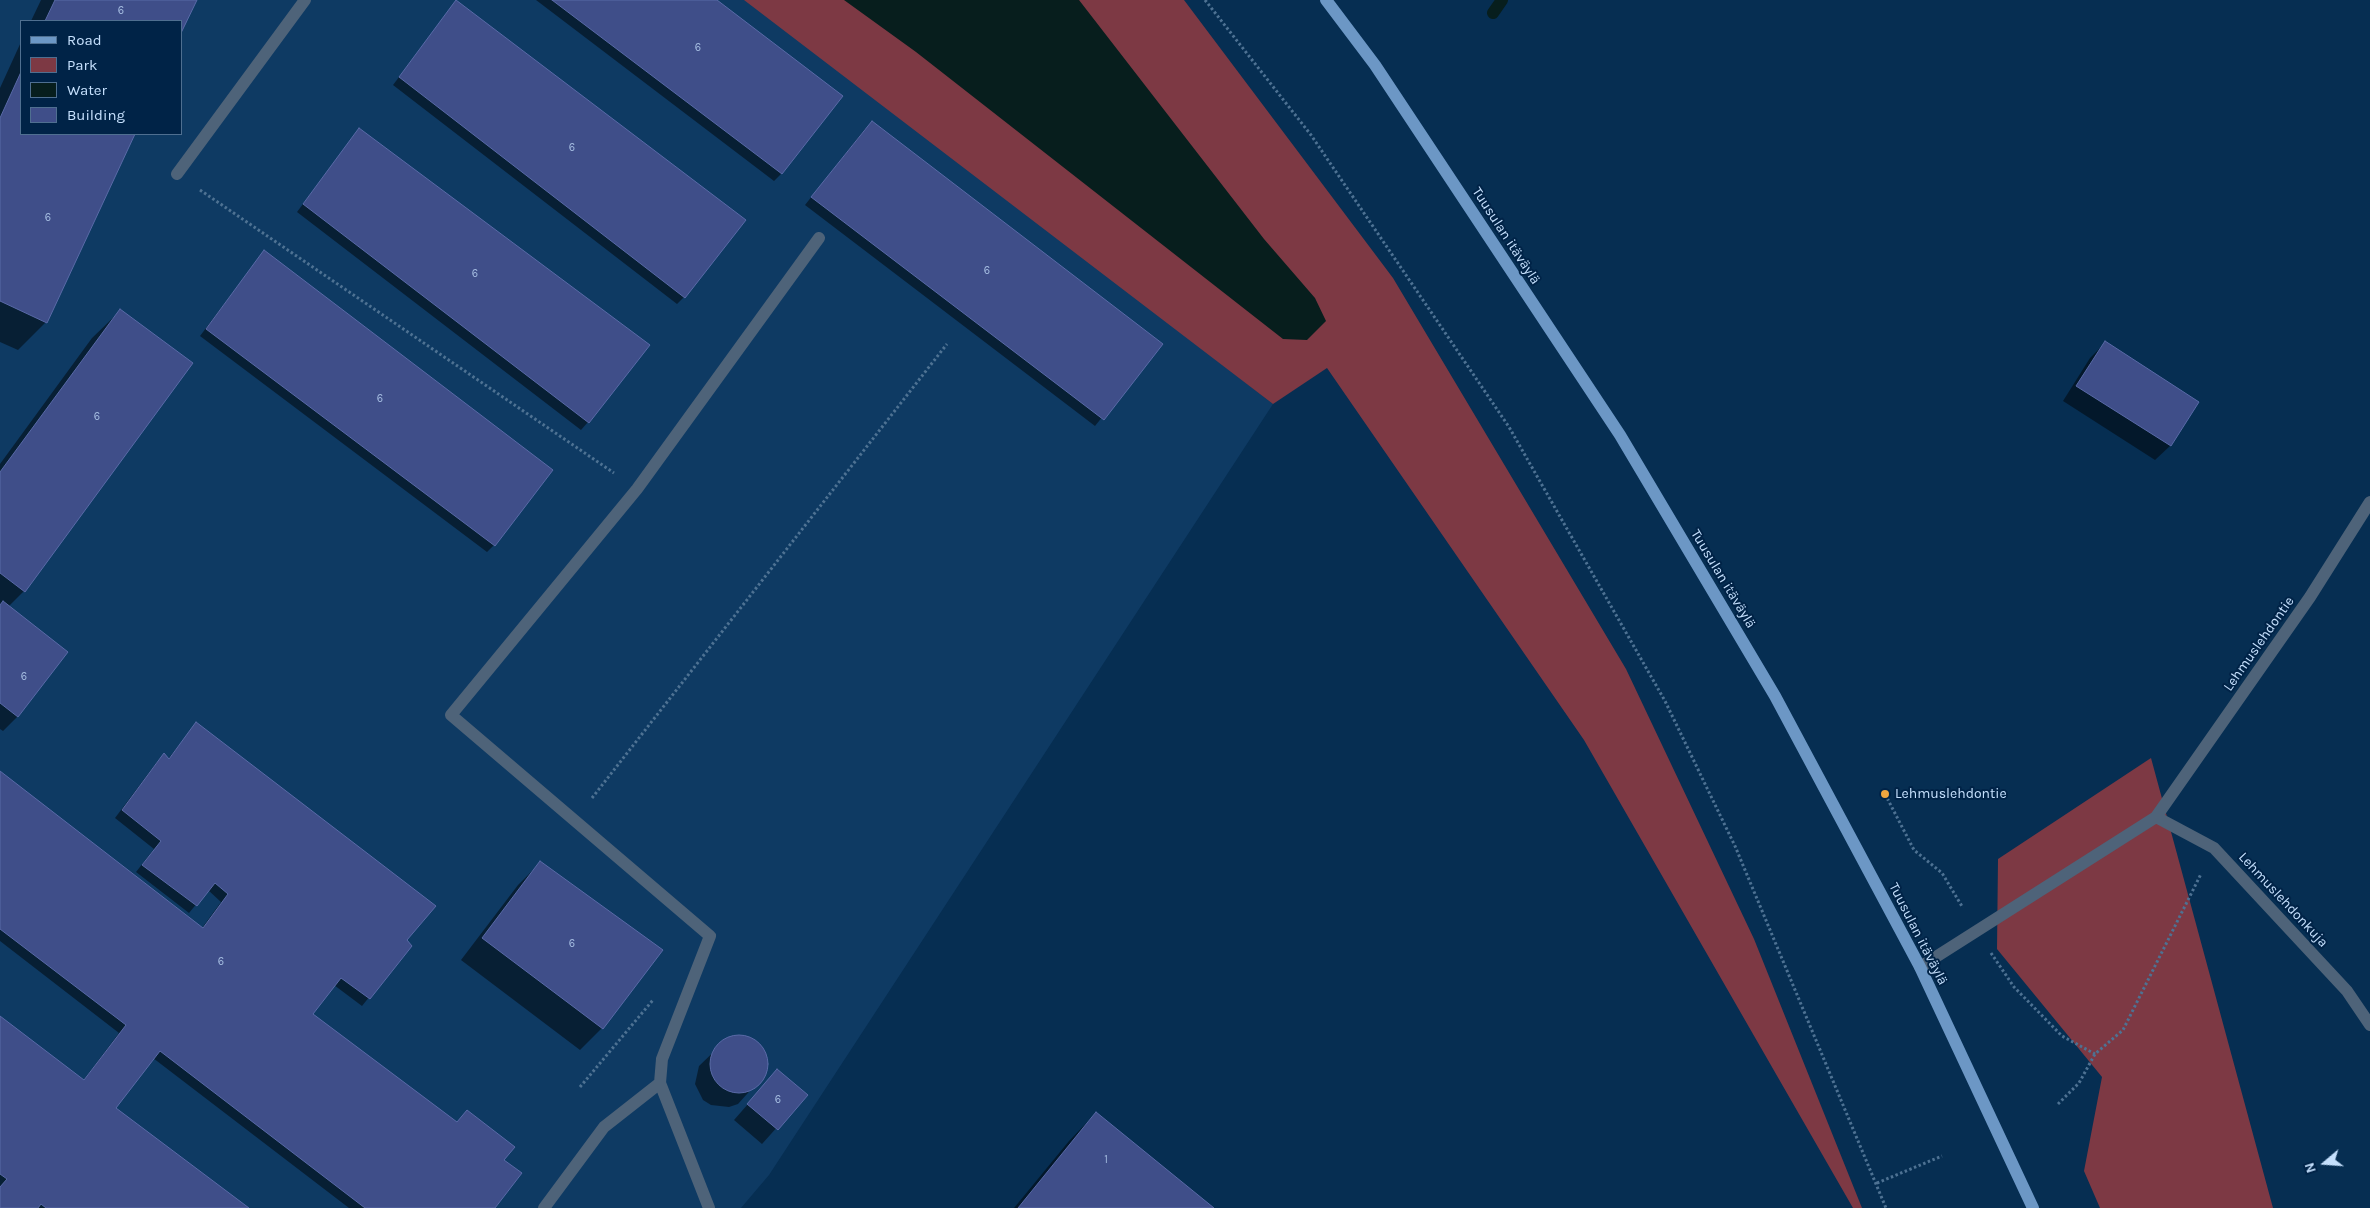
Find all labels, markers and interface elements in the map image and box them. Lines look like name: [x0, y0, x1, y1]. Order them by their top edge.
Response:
house number: 6: [118, 4, 124, 18]
legend: [20, 20, 182, 135]
text: Road: [67, 31, 102, 49]
house number: 6: [695, 41, 701, 55]
text: Park: [67, 56, 97, 74]
text: Water: [67, 81, 107, 99]
text: Building: [67, 106, 125, 124]
house number: 6: [569, 141, 575, 155]
street label: Tuusulan itäväylä: [1468, 184, 1544, 288]
house number: 6: [45, 211, 51, 225]
house number: 6: [984, 264, 990, 278]
house number: 6: [472, 267, 478, 281]
house number: 6: [377, 392, 383, 406]
house number: 6: [94, 410, 100, 424]
street label: Tuusulan itäväylä: [1687, 527, 1759, 631]
street label: Lehmuslehdontie: [2220, 593, 2298, 695]
house number: 6: [21, 670, 27, 684]
place label: Lehmuslehdontie: [1895, 786, 2007, 802]
marker: Lehmuslehdontie: [1879, 788, 1891, 800]
street label: Lehmuslehdonkuja: [2235, 849, 2331, 951]
street label: Tuusulan itäväylä: [1885, 880, 1951, 988]
house number: 6: [569, 937, 575, 951]
house number: 6: [218, 955, 224, 969]
house number: 6: [775, 1093, 781, 1107]
north arrow: [2300, 1138, 2350, 1188]
house number: 1: [1104, 1153, 1108, 1167]
text: N: [2301, 1160, 2320, 1175]

